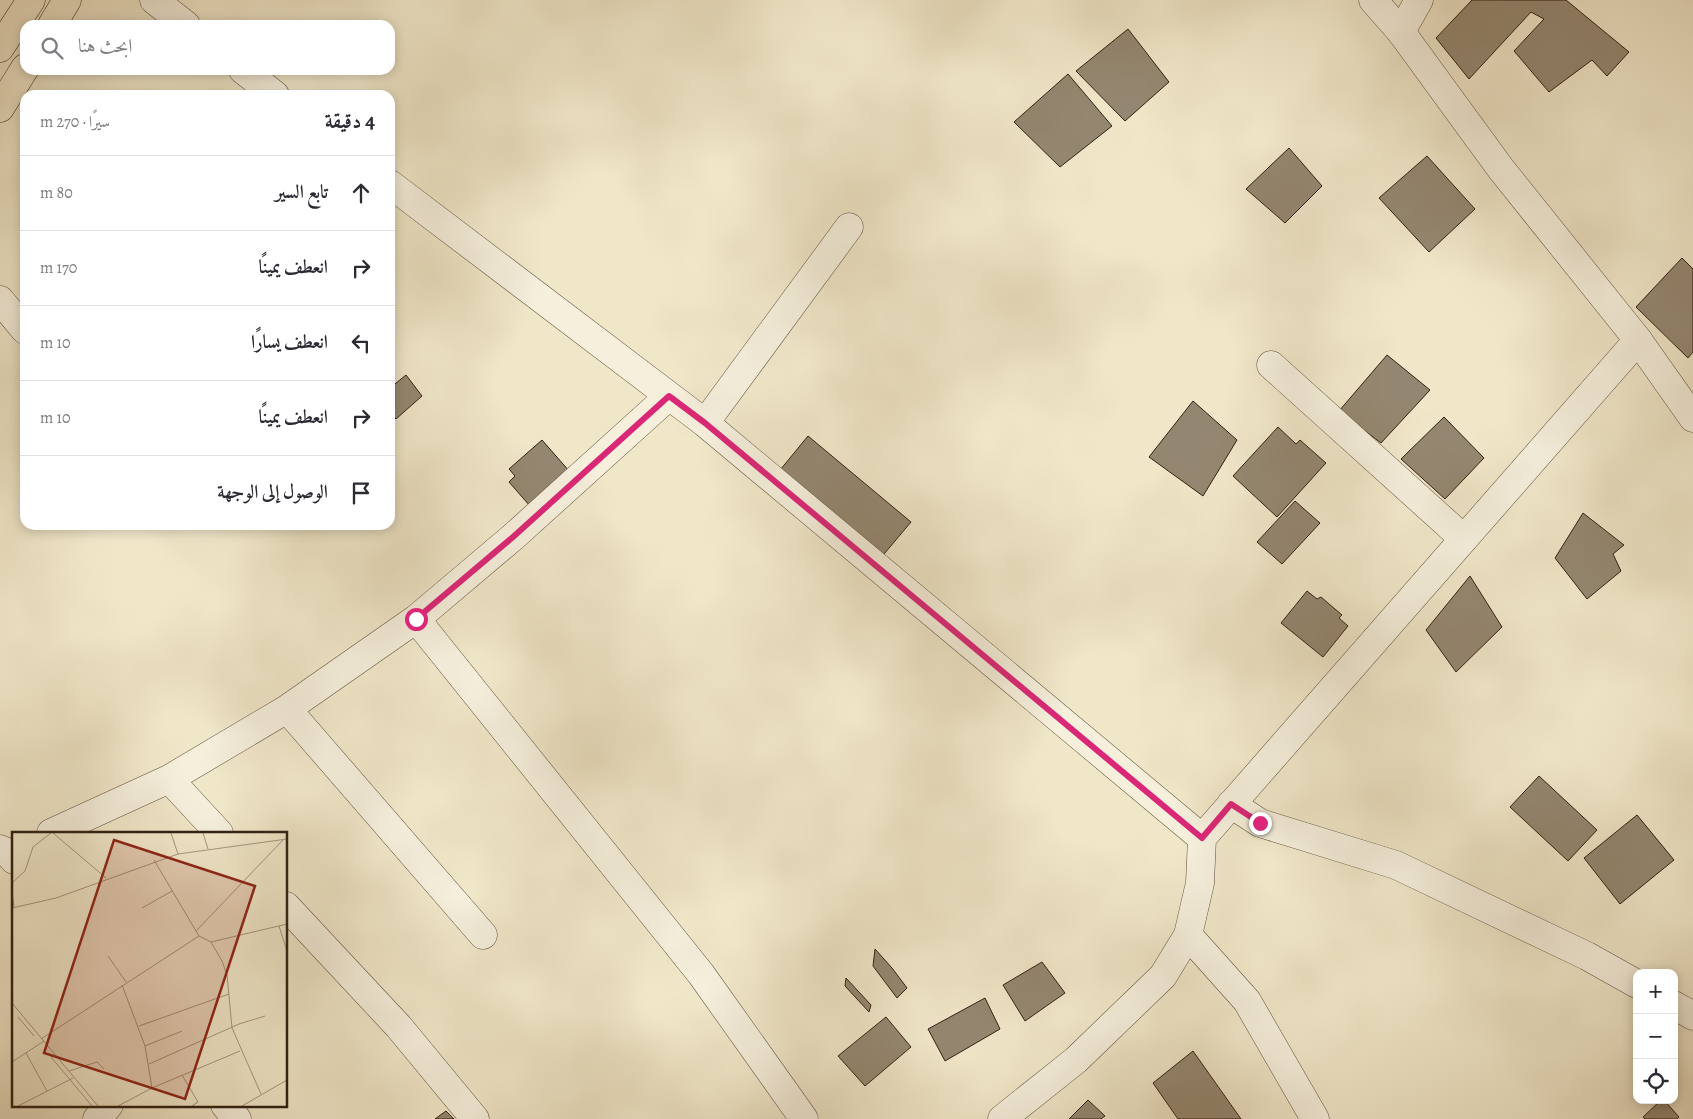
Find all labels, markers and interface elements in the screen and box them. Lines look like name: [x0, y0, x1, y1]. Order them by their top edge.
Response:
search box: [20, 20, 395, 75]
text: ابحث هنا: [78, 33, 132, 59]
icon: search: [38, 34, 66, 62]
text: 4 دقيقة: [325, 107, 375, 135]
text: سيرًا · 270 m: [40, 111, 110, 133]
text: تابع السير: [275, 179, 328, 205]
icon: ahead: [347, 179, 375, 207]
text: 80 m: [40, 182, 73, 204]
text: انعطف يمينًا: [258, 254, 328, 280]
icon: right: [347, 254, 375, 282]
text: 170 m: [40, 257, 77, 279]
text: انعطف يسارًا: [251, 329, 328, 355]
icon: left: [347, 329, 375, 357]
text: 10 m: [40, 332, 71, 354]
text: انعطف يمينًا: [258, 404, 328, 430]
icon: right: [347, 404, 375, 432]
text: 10 m: [40, 407, 71, 429]
text: الوصول إلى الوجهة: [217, 479, 328, 505]
icon: arrive: [347, 479, 375, 507]
route start: [405, 608, 428, 631]
route end: [1249, 812, 1272, 835]
inset map: [12, 832, 288, 1106]
map controls: [1633, 969, 1678, 1104]
button: +: [1633, 969, 1678, 1014]
button: −: [1633, 1014, 1678, 1059]
button: locate: [1633, 1059, 1678, 1104]

